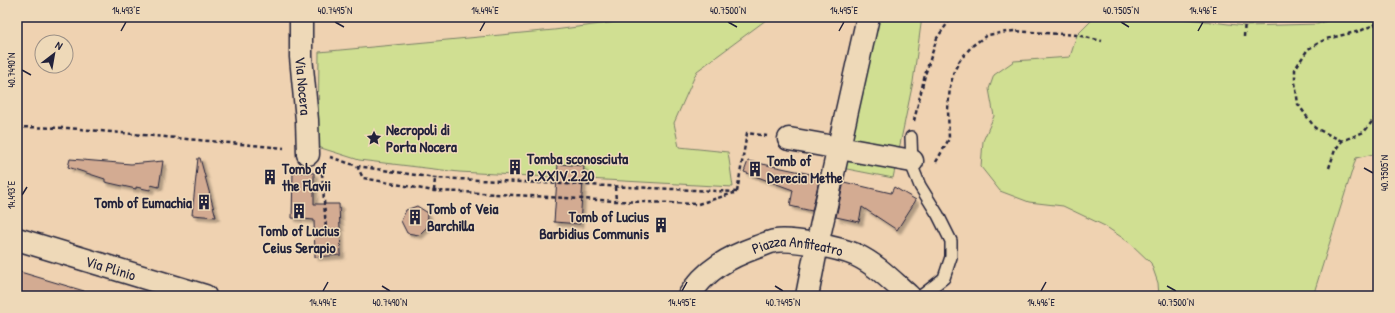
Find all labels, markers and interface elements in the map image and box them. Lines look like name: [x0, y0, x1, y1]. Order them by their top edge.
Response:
text: 14.493°E: [112, 4, 141, 17]
text: 40.7495°N: [318, 4, 352, 17]
text: 14.494°E: [471, 4, 499, 17]
text: 40.7500°N: [710, 4, 746, 17]
text: 14.495°E: [830, 4, 859, 17]
text: 40.7505°N: [1103, 4, 1139, 17]
text: 14.496°E: [1189, 4, 1217, 17]
north arrow: [34, 34, 74, 74]
text: N: [53, 38, 65, 53]
text: 40.7490°N: [5, 53, 18, 87]
street label: Via Nocera: [291, 56, 317, 116]
place label: Necropoli di Porta Nocera: [386, 119, 457, 157]
place icon: Necropoli di Porta Nocera: [365, 129, 383, 147]
place label: Tomba sconosciuta P.XXIV.2.20: [526, 148, 628, 186]
place label: Tomb of Derecia Methe: [766, 150, 843, 188]
text: 40.7505°N: [1378, 155, 1391, 191]
place label: Tomb of the Flavii: [281, 158, 331, 196]
building icon: Tomba sconosciuta P.XXIV.2.20: [506, 158, 524, 176]
building icon: Tomb of Derecia Methe: [746, 160, 764, 178]
building icon: Tomb of the Flavii: [261, 168, 279, 186]
text: 14.493°E: [5, 180, 18, 209]
place label: Tomb of Eumachia: [93, 192, 192, 213]
building icon: Tomb of Eumachia: [195, 193, 213, 211]
place label: Tomb of Veia Barchilla: [426, 198, 499, 236]
building icon: Tomb of Lucius Ceius Serapio: [290, 202, 308, 220]
place label: Tomb of Lucius Barbidius Communis: [539, 206, 649, 244]
building icon: Tomb of Veia Barchilla: [406, 208, 424, 226]
building icon: Tomb of Lucius Barbidius Communis: [652, 216, 670, 234]
place label: Tomb of Lucius Ceius Serapio: [258, 220, 339, 259]
street label: Piazza Anfiteatro: [749, 230, 846, 261]
street label: Via Plinio: [83, 250, 139, 285]
text: 14.494°E: [309, 296, 337, 309]
text: 40.7490°N: [373, 296, 407, 309]
text: 14.495°E: [668, 296, 697, 309]
text: 40.7495°N: [766, 296, 800, 309]
text: 14.496°E: [1027, 296, 1055, 309]
text: 40.7500°N: [1158, 296, 1194, 309]

